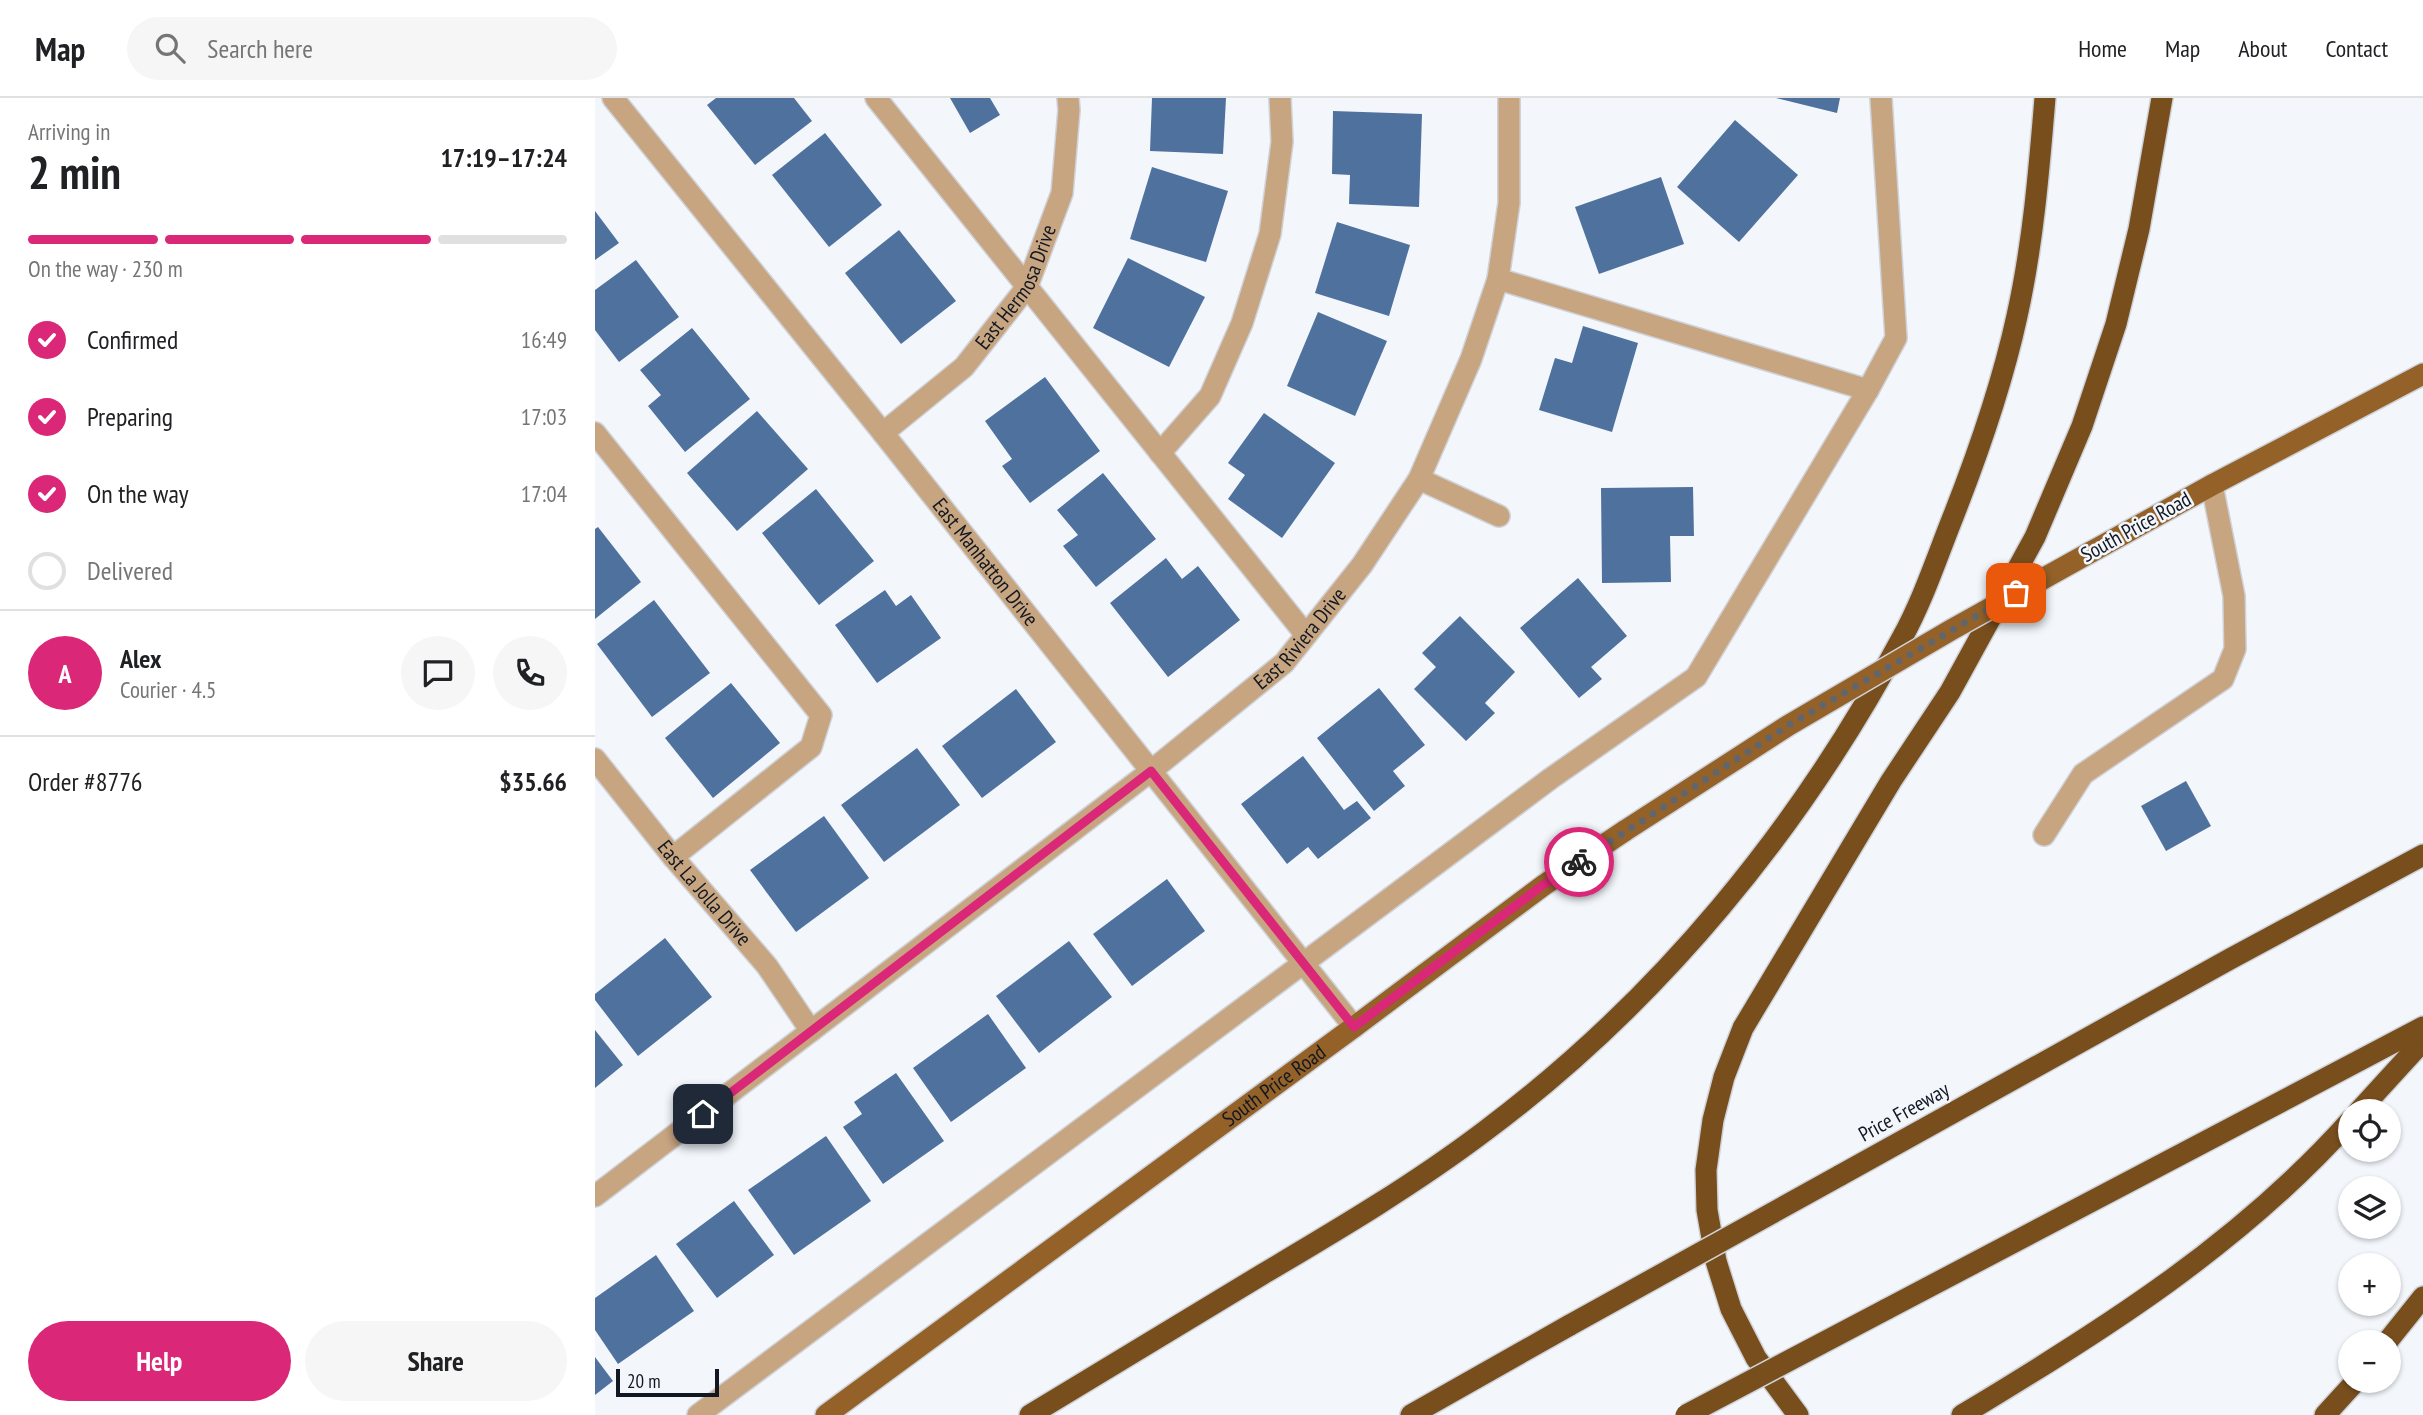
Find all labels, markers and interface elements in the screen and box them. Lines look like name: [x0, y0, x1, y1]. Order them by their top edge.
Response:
search box: [127, 17, 617, 80]
text: Map: [35, 27, 85, 70]
icon: search: [151, 29, 189, 67]
text: Search here: [207, 32, 313, 65]
text: Home: [2078, 33, 2127, 64]
text: Map: [2165, 33, 2200, 64]
text: About: [2238, 33, 2287, 64]
text: Contact: [2325, 33, 2388, 64]
text: Arriving in: [28, 117, 110, 146]
text: 17:19–17:24: [440, 141, 567, 174]
text: 2 min: [28, 142, 121, 202]
street label: East Hermosa Drive: [969, 221, 1062, 355]
text: On the way · 230 m: [28, 254, 183, 283]
icon: check: [28, 321, 66, 359]
text: Confirmed: [87, 323, 178, 356]
text: 16:49: [521, 325, 567, 354]
icon: check: [28, 398, 66, 436]
text: Preparing: [87, 400, 173, 433]
text: 17:03: [521, 402, 567, 431]
icon: check: [28, 475, 66, 513]
text: On the way: [87, 477, 189, 510]
text: 17:04: [521, 479, 567, 508]
street label: South Price Road: [2076, 485, 2196, 568]
street label: East Manhatton Drive: [927, 492, 1045, 631]
text: Delivered: [87, 554, 173, 587]
pin: [1986, 563, 2046, 623]
icon: bag: [1997, 574, 2035, 612]
street label: East Riviera Drive: [1248, 582, 1352, 695]
button: chat: [401, 636, 475, 710]
button: phone: [493, 636, 567, 710]
text: Alex: [120, 642, 161, 675]
text: A: [58, 657, 72, 690]
text: Courier · 4.5: [120, 675, 216, 704]
text: Order #8776: [28, 765, 143, 798]
text: $35.66: [499, 765, 567, 798]
courier: [1544, 827, 1614, 897]
street label: East La Jolla Drive: [652, 834, 758, 951]
icon: bike: [1560, 843, 1598, 881]
street label: South Price Road: [1217, 1038, 1331, 1132]
street label: Price Freeway: [1854, 1076, 1954, 1148]
pin: [673, 1084, 733, 1144]
icon: home: [684, 1095, 722, 1133]
map controls: [2338, 1099, 2401, 1393]
button: locate: [2338, 1099, 2401, 1162]
button: layers: [2338, 1176, 2401, 1239]
button: +: [2338, 1253, 2401, 1316]
button: Help: [28, 1321, 291, 1401]
button: Share: [305, 1321, 567, 1401]
button: −: [2338, 1330, 2401, 1393]
scale bar: [616, 1366, 719, 1398]
text: 20 m: [627, 1369, 661, 1393]

